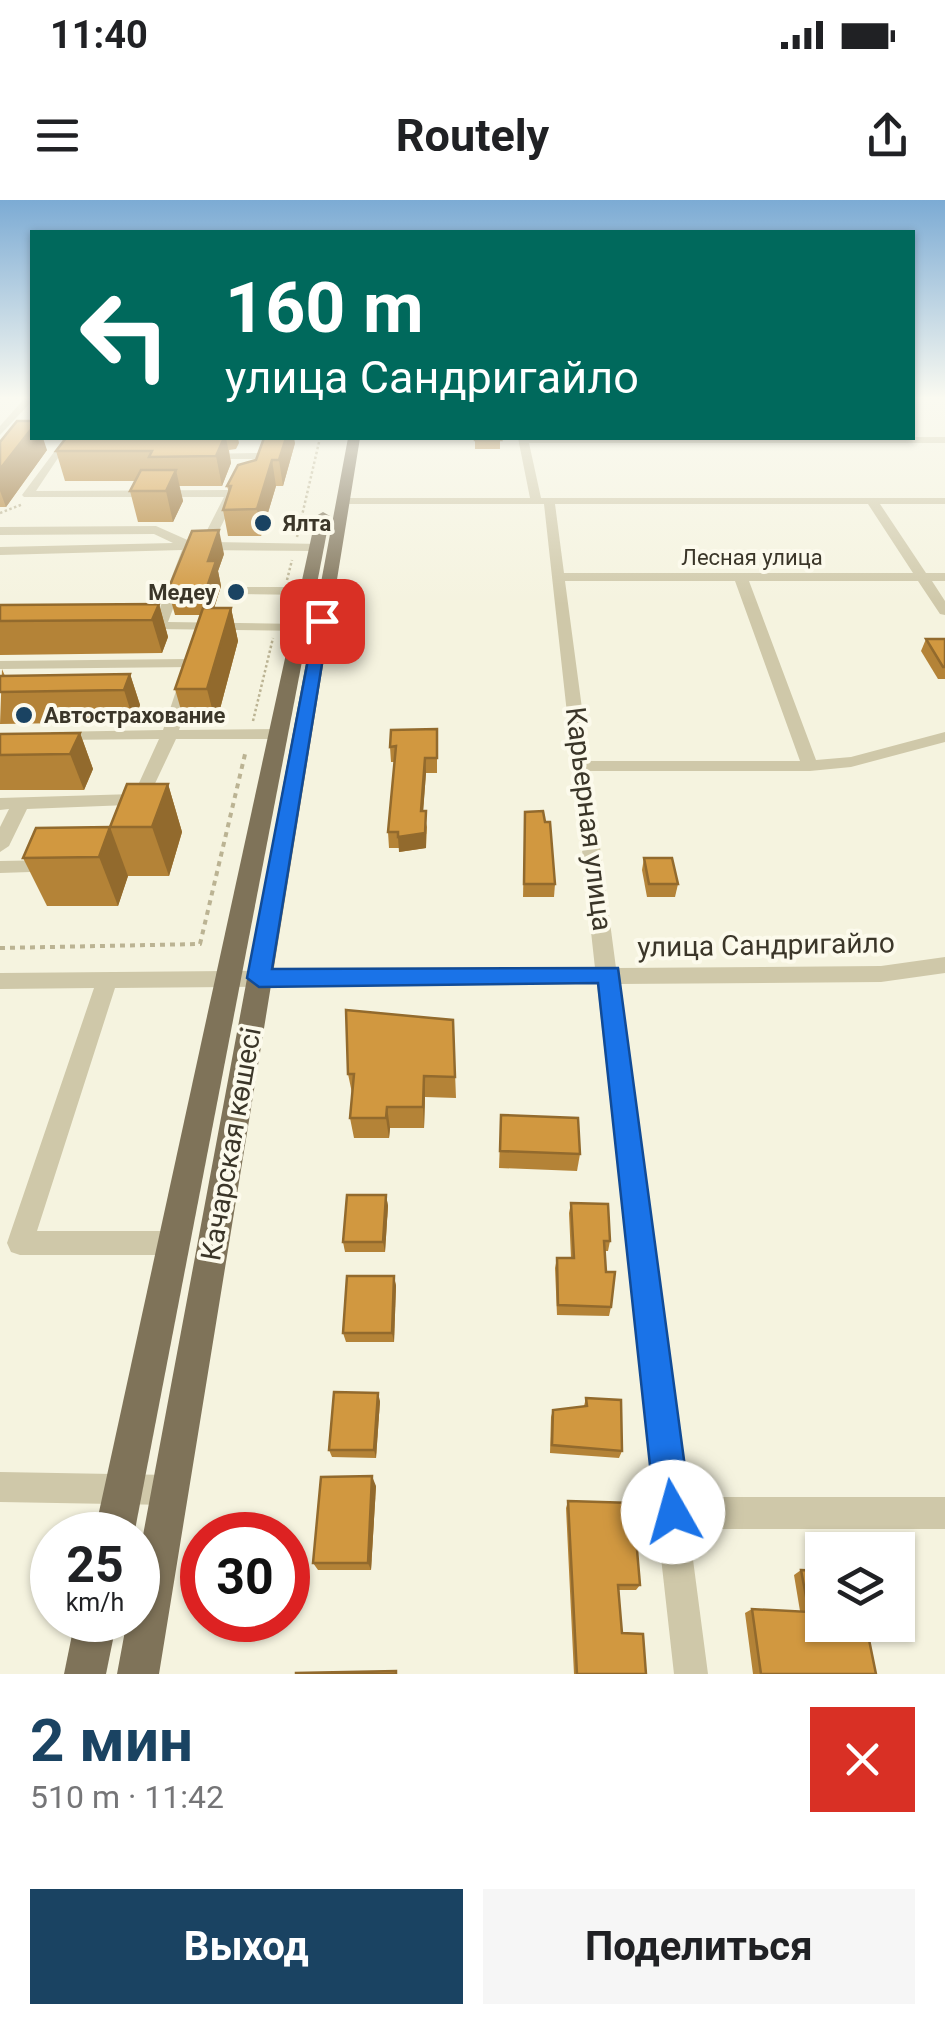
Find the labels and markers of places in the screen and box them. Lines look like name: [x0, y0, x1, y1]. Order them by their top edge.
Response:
place label: Ялта: [282, 511, 332, 536]
marker: Ялта: [252, 512, 274, 534]
pin: [280, 579, 365, 664]
place label: Медеу: [148, 580, 217, 605]
marker: Медеу: [225, 581, 247, 603]
place label: Автострахование: [44, 703, 226, 728]
marker: Автострахование: [13, 704, 35, 726]

